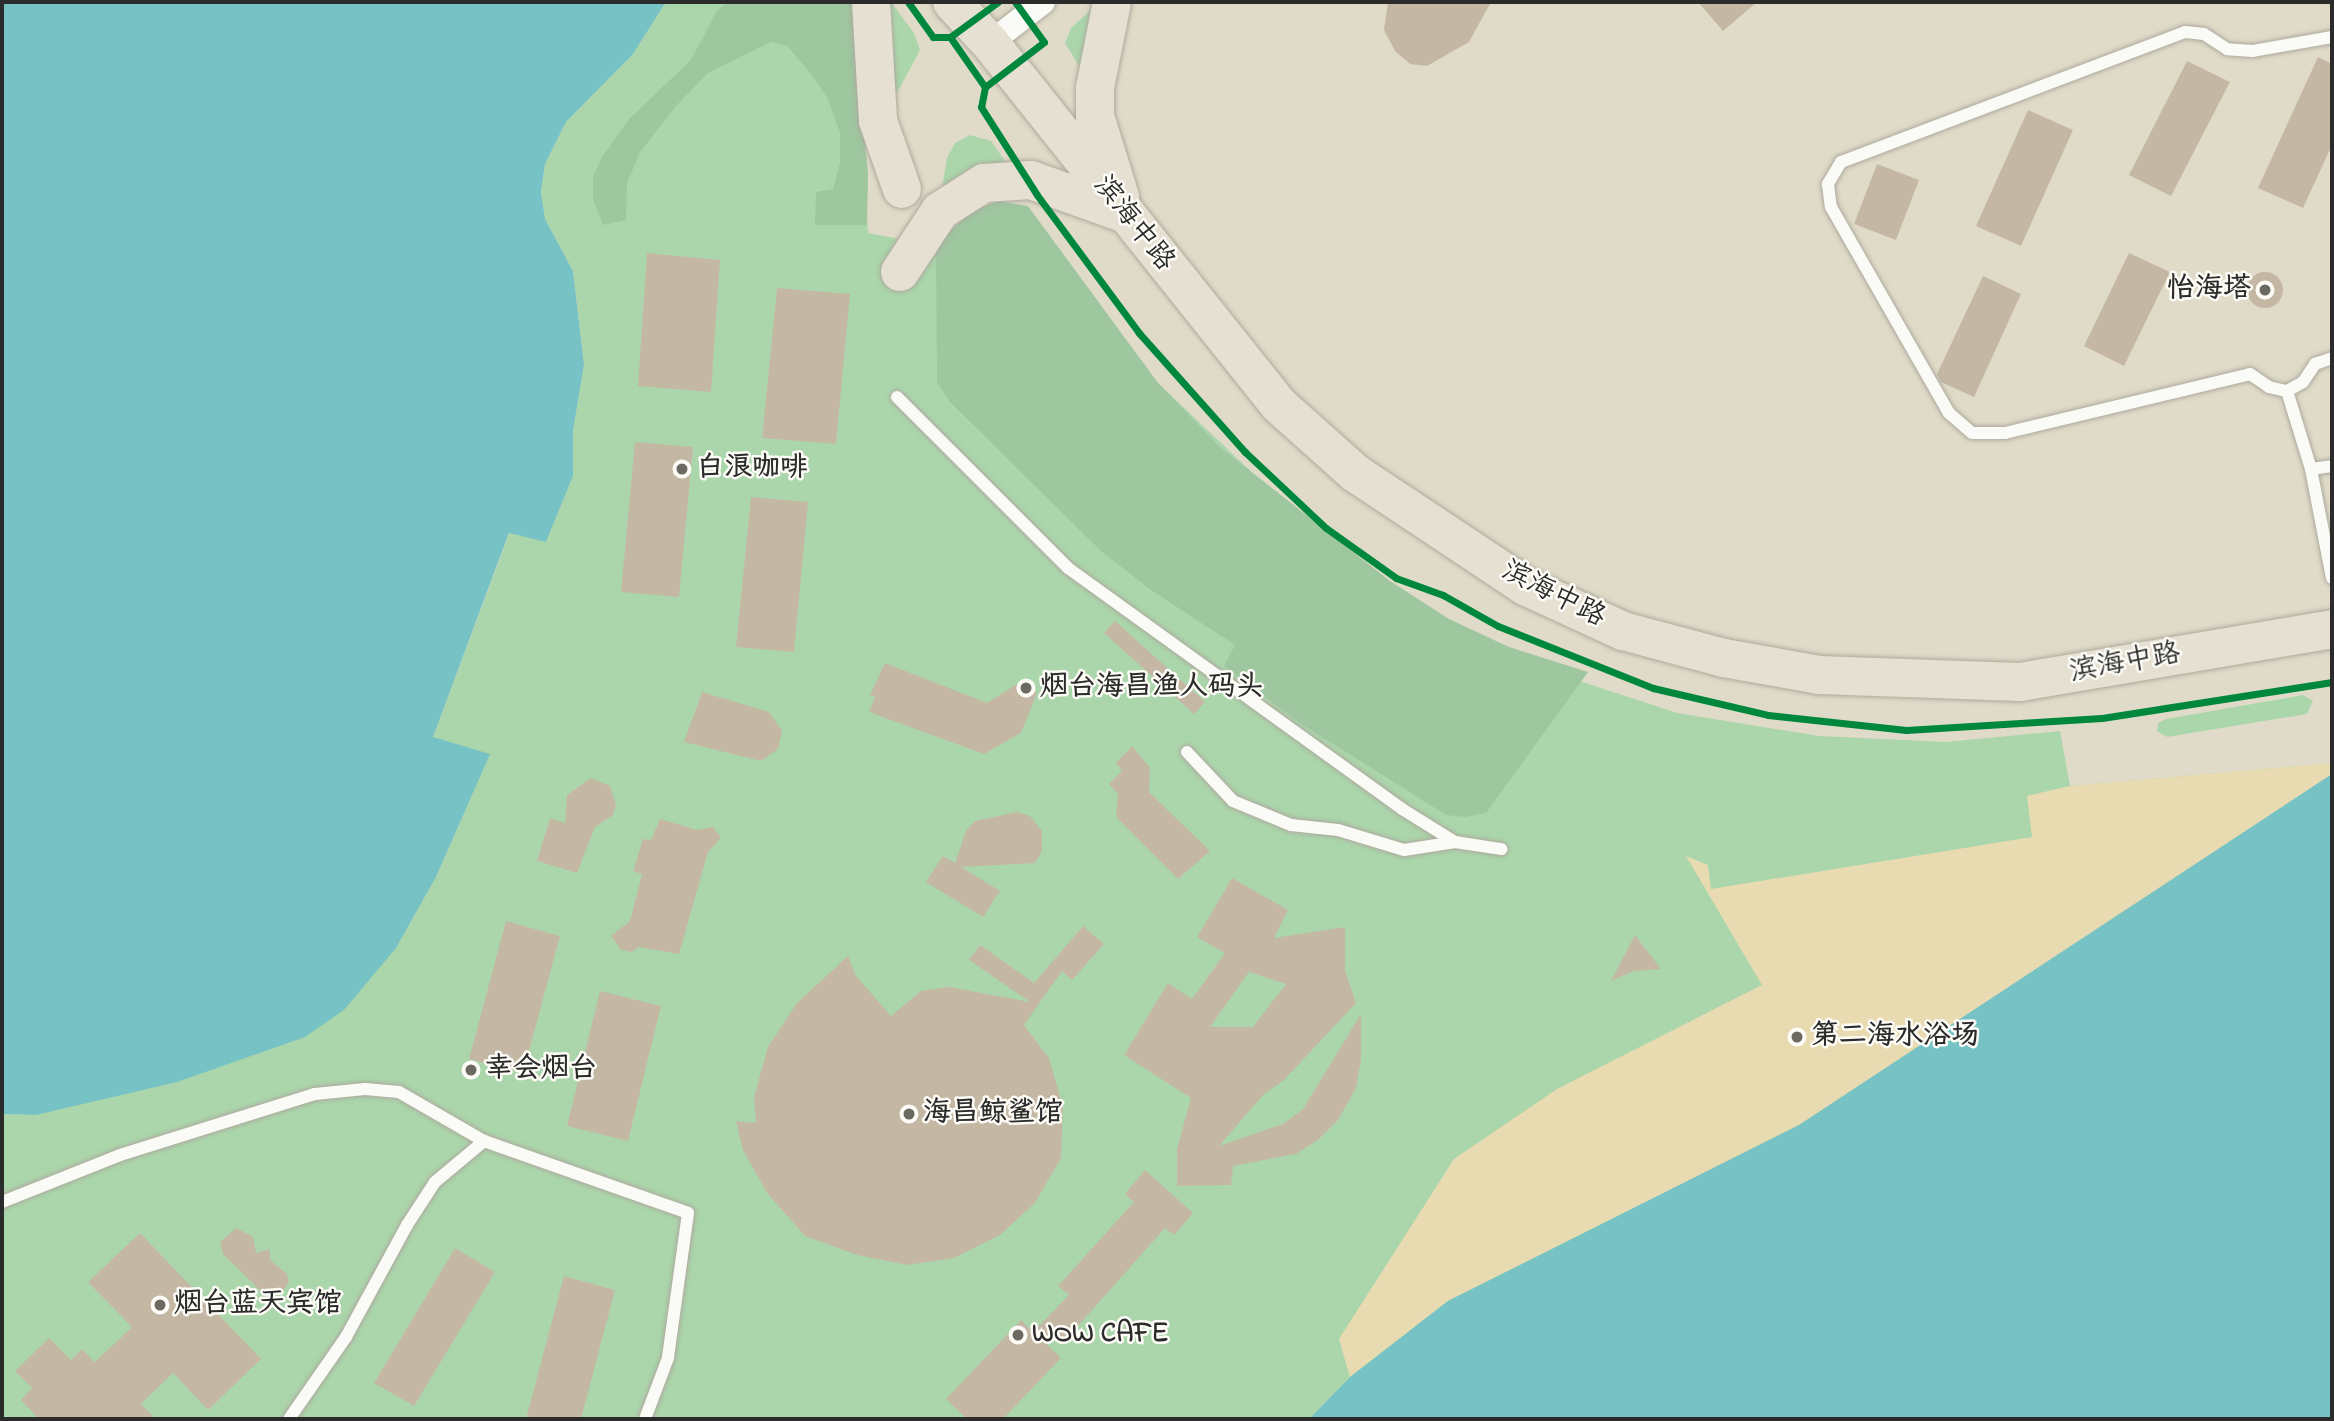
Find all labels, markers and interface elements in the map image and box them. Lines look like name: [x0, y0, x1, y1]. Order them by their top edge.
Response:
street label: 滨海中路: [1085, 170, 1181, 278]
place label: 怡海塔: [2167, 273, 2251, 307]
marker: 怡海塔: [2257, 282, 2273, 298]
place label: 白浪咖啡: [696, 452, 808, 486]
marker: 白浪咖啡: [674, 461, 690, 477]
street label: 滨海中路: [1495, 555, 1611, 635]
street label: 滨海中路: [2067, 638, 2183, 690]
place label: 烟台海昌渔人码头: [1040, 671, 1264, 705]
marker: 烟台海昌渔人码头: [1018, 680, 1034, 696]
place label: 第二海水浴场: [1811, 1020, 1979, 1054]
marker: 第二海水浴场: [1789, 1029, 1805, 1045]
place label: 幸会烟台: [485, 1053, 597, 1087]
marker: 幸会烟台: [463, 1062, 479, 1078]
place label: 海昌鲸鲨馆: [923, 1097, 1063, 1131]
marker: 海昌鲸鲨馆: [901, 1106, 917, 1122]
place label: 烟台蓝天宾馆: [174, 1288, 342, 1322]
marker: 烟台蓝天宾馆: [152, 1297, 168, 1313]
place label: WOW CAFE: [1032, 1318, 1169, 1352]
marker: WOW CAFE: [1010, 1327, 1026, 1343]

